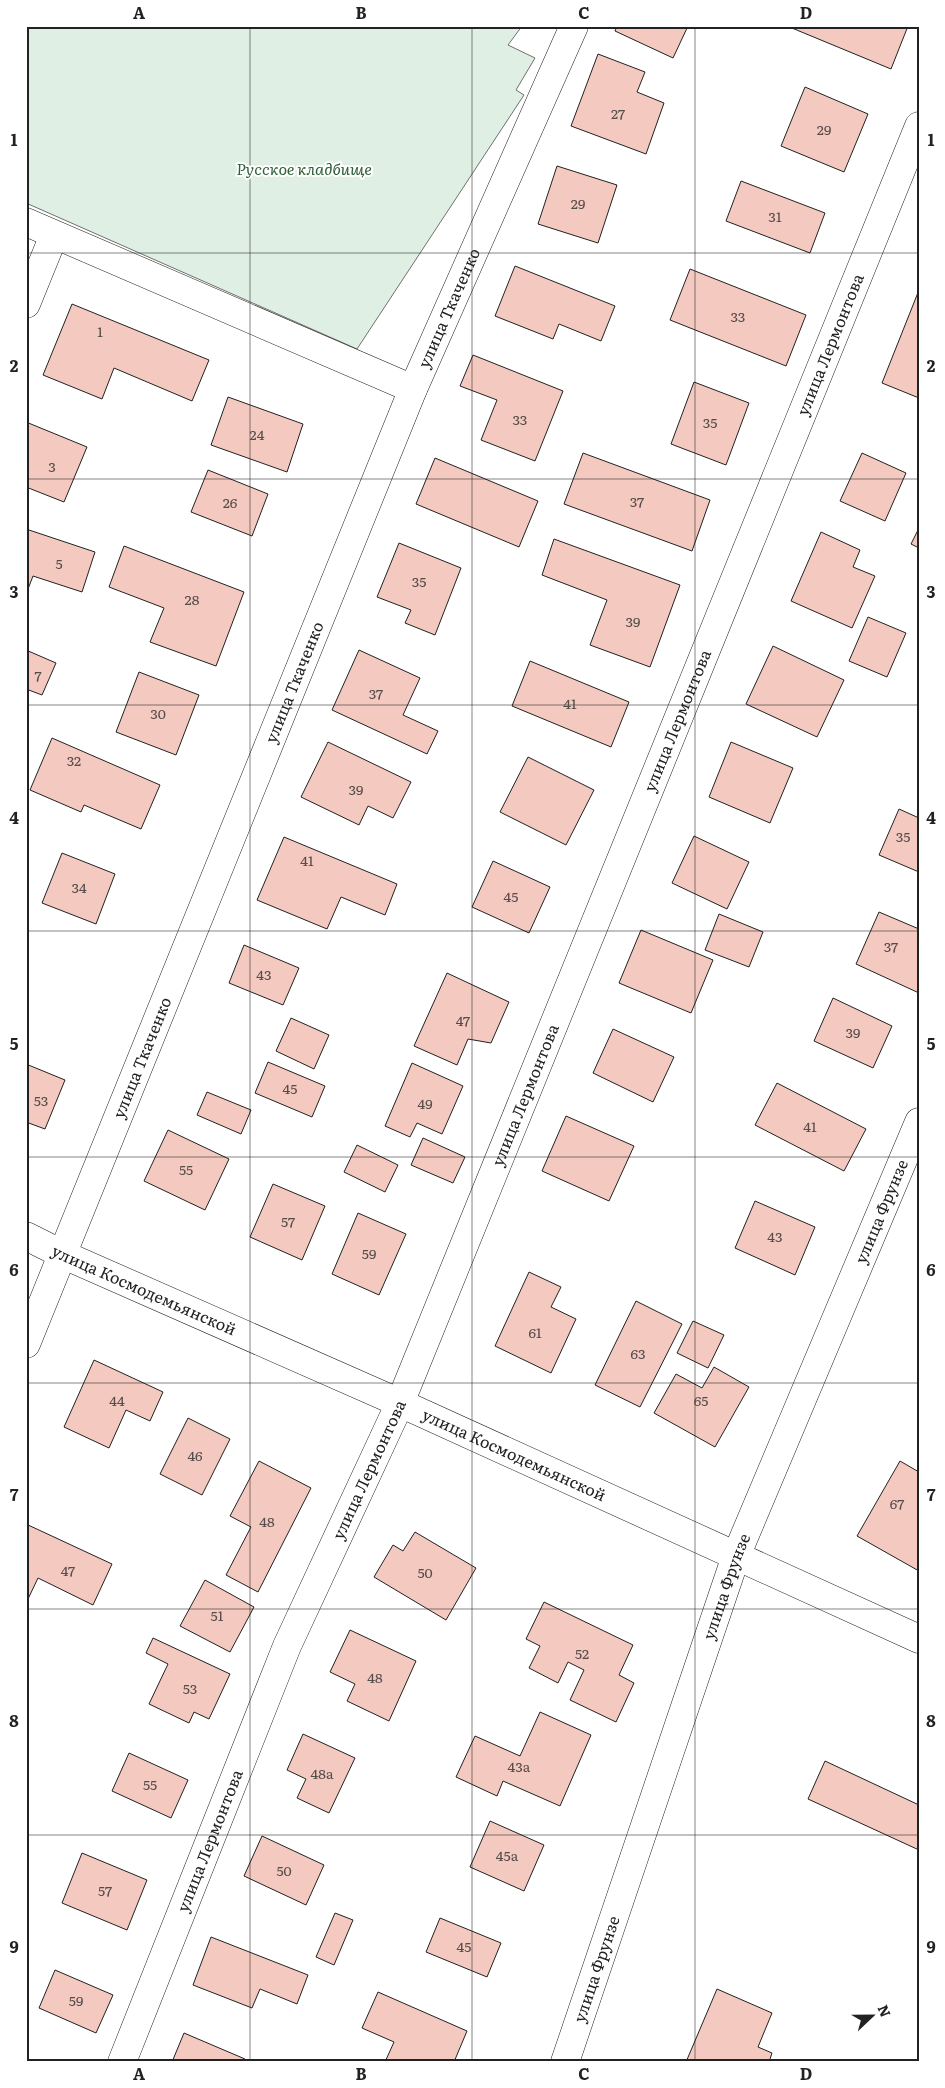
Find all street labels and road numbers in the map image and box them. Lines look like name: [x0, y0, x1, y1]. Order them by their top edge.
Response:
street label: улица Ткаченко: [411, 244, 485, 372]
street label: улица Лермонтова: [790, 269, 869, 419]
street label: улица Ткаченко: [258, 617, 329, 746]
street label: улица Лермонтова: [637, 645, 716, 795]
street label: улица Ткаченко: [106, 993, 177, 1122]
street label: улица Лермонтова: [485, 1020, 564, 1169]
street label: улица Фрунзе: [848, 1155, 913, 1267]
street label: улица Космодемьянской: [48, 1238, 241, 1341]
street label: улица Лермонтова: [325, 1395, 411, 1543]
street label: улица Космодемьянской: [419, 1402, 610, 1506]
street label: улица Фрунзе: [696, 1529, 755, 1643]
street label: улица Лермонтова: [170, 1765, 248, 1915]
street label: улица Фрунзе: [566, 1912, 625, 2025]

